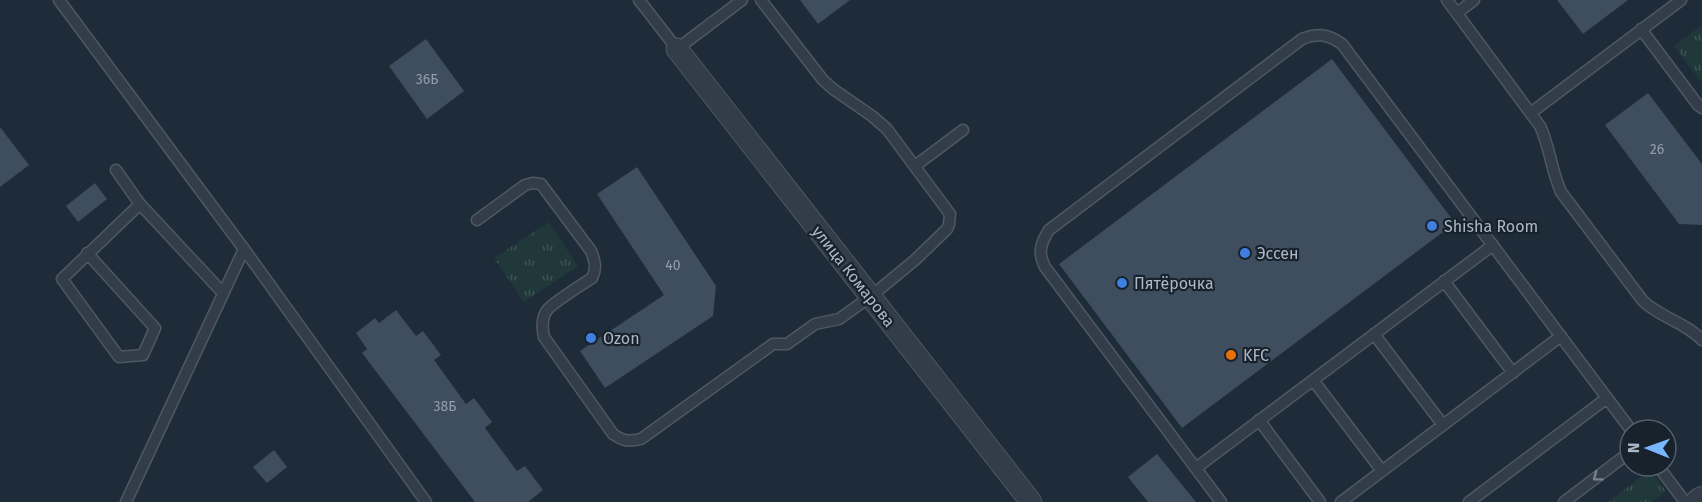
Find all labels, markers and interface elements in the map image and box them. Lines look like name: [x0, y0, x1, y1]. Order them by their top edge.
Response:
house number: 36Б: [416, 71, 438, 88]
house number: 26: [1650, 141, 1664, 158]
place label: Shisha Room: [1444, 217, 1538, 236]
marker: Shisha Room: [1425, 219, 1439, 233]
street label: улица Комарова: [808, 222, 899, 331]
place label: Эссен: [1257, 244, 1298, 263]
marker: Эссен: [1238, 246, 1252, 260]
house number: 40: [665, 257, 681, 274]
place label: Пятёрочка: [1134, 274, 1214, 293]
marker: Пятёрочка: [1115, 276, 1129, 290]
place label: Ozon: [603, 329, 640, 348]
marker: Ozon: [584, 331, 598, 345]
place label: KFC: [1243, 346, 1269, 365]
marker: KFC: [1224, 348, 1238, 362]
house number: 38Б: [434, 398, 456, 415]
north arrow: [1618, 418, 1678, 478]
text: N: [1624, 442, 1643, 453]
one-way arrow: [1592, 470, 1603, 481]

